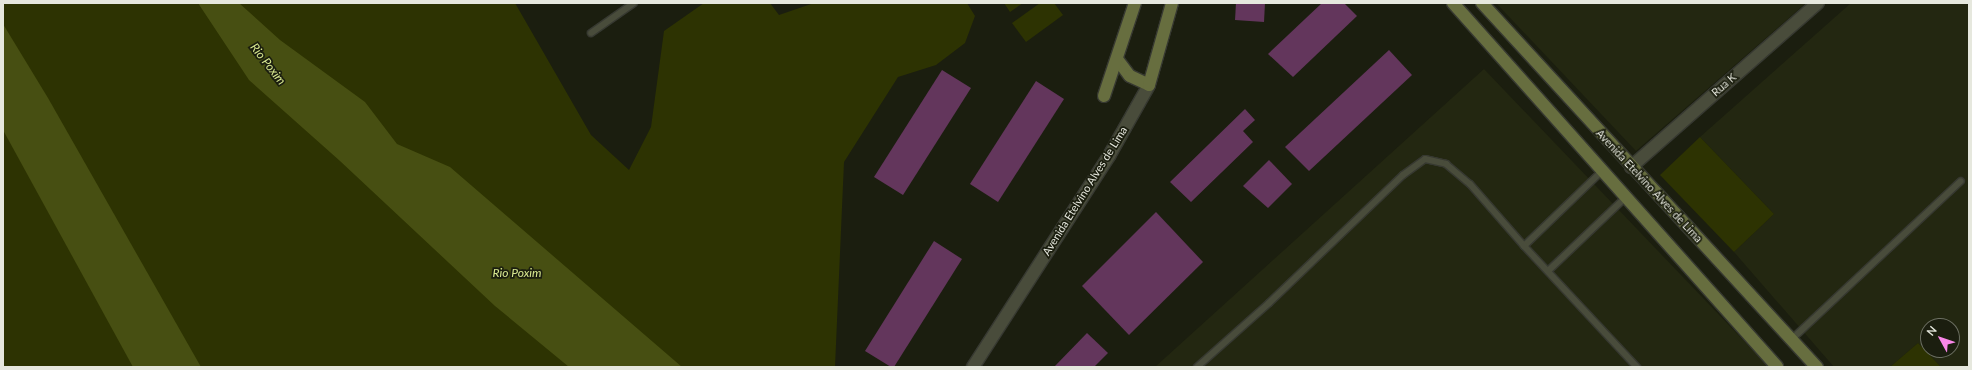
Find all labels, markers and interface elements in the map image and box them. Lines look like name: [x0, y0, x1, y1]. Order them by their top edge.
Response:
water label: Rio Poxim: [247, 40, 289, 88]
street label: Rua K: [1709, 71, 1739, 99]
street label: Avenida Etelvino Alves de Lima: [1040, 124, 1130, 258]
street label: Avenida Etelvino Alves de Lima: [1593, 127, 1705, 245]
water label: Rio Poxim: [493, 266, 541, 280]
north arrow: [1920, 318, 1960, 358]
text: N: [1923, 323, 1939, 338]

